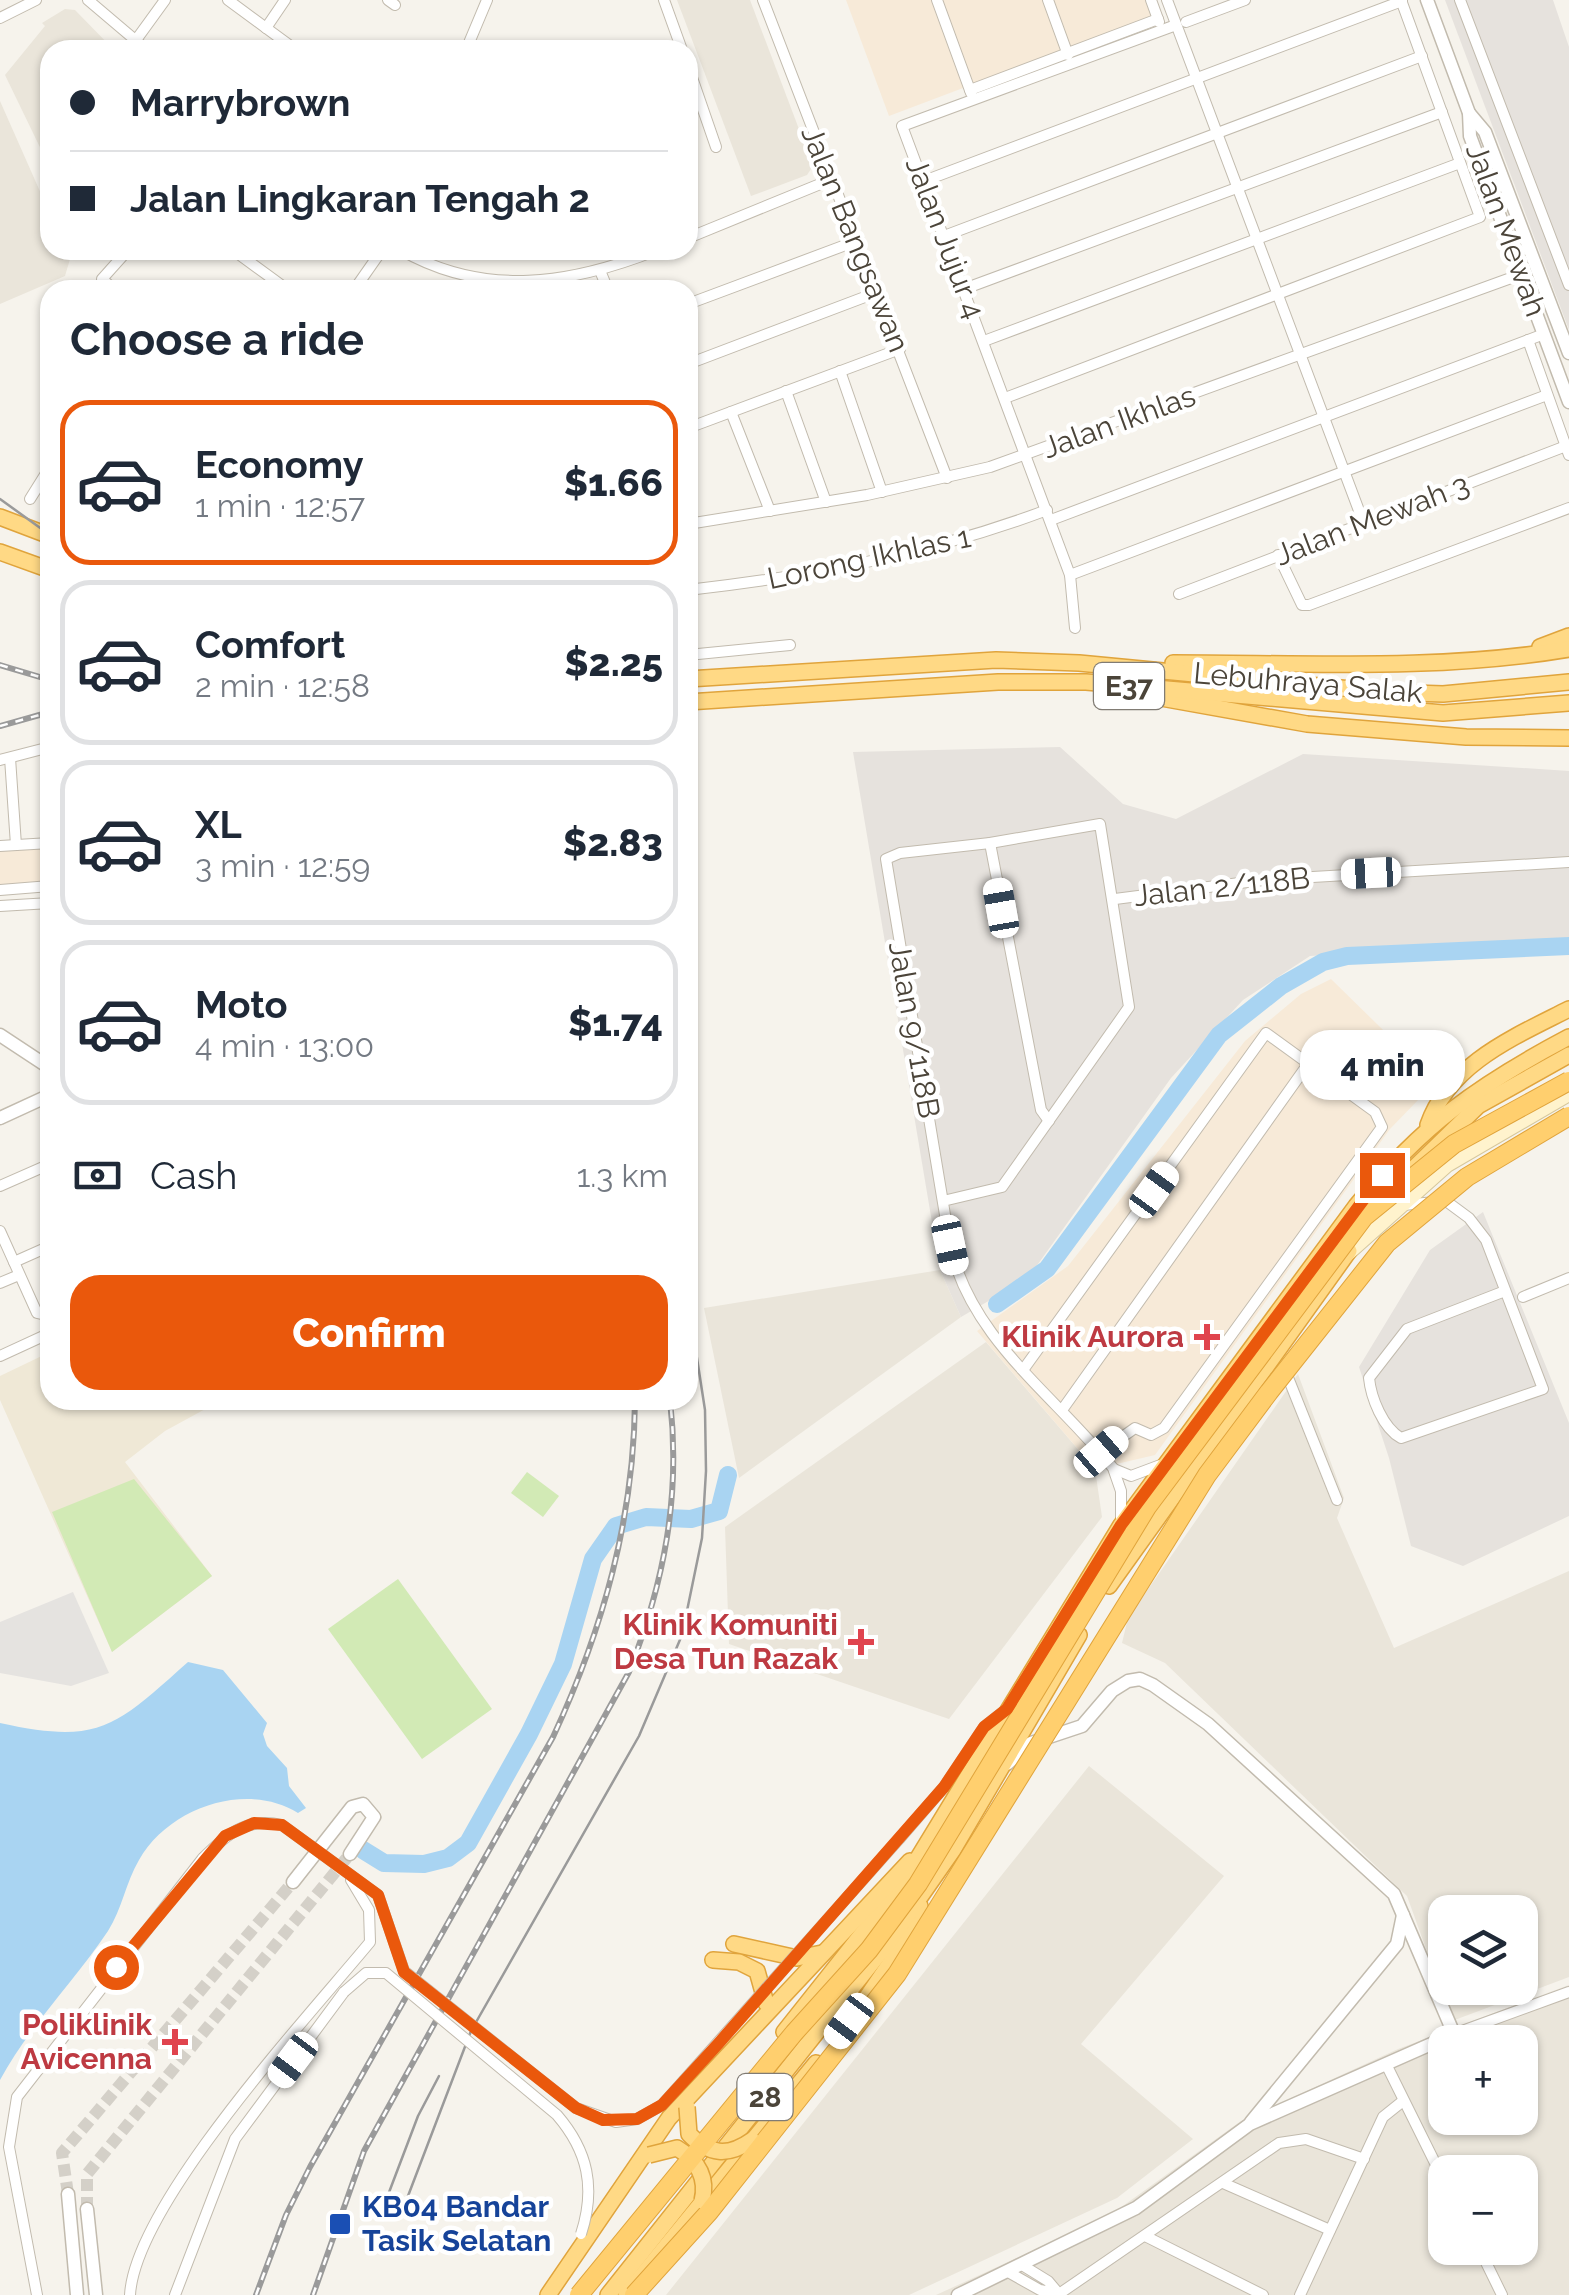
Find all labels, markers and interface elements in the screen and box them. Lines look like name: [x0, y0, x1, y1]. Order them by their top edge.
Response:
text: Marrybrown: [130, 80, 350, 125]
street label: Jalan Bangsawan: [794, 121, 917, 357]
street label: Jalan Mewah: [1459, 139, 1554, 321]
street label: Jalan Jujur 4: [899, 152, 992, 323]
text: Jalan Lingkaran Tengah 2: [130, 176, 590, 221]
text: Choose a ride: [70, 313, 364, 366]
street label: Jalan Ikhlas: [1038, 378, 1200, 465]
icon: car: [75, 438, 165, 528]
text: Economy: [195, 442, 364, 487]
text: $1.66: [564, 460, 663, 505]
street label: Jalan Mewah 3: [1270, 466, 1474, 573]
text: 1 min · 12:57: [195, 487, 365, 524]
street label: Lorong Ikhlas 1: [764, 519, 974, 596]
icon: car: [75, 618, 165, 708]
text: Comfort: [195, 622, 345, 667]
text: $2.25: [564, 640, 663, 685]
street label: Lebuhraya Salak: [1192, 655, 1424, 710]
road number: E37: [1094, 663, 1164, 709]
text: 2 min · 12:58: [195, 667, 370, 704]
icon: car: [75, 798, 165, 888]
text: XL: [195, 802, 242, 847]
text: $2.83: [563, 820, 663, 865]
text: 3 min · 12:59: [195, 847, 370, 884]
car: [1340, 856, 1402, 890]
street label: Jalan 2/118B: [1132, 860, 1312, 913]
car: [981, 876, 1021, 940]
street label: Jalan 9/118B: [882, 939, 947, 1121]
icon: car: [75, 978, 165, 1068]
text: Moto: [195, 982, 288, 1027]
text: $1.74: [568, 1000, 663, 1045]
text: 4 min · 13:00: [195, 1027, 374, 1064]
callout: 4 min: [1300, 1030, 1464, 1100]
text: 4 min: [1340, 1046, 1425, 1083]
icon: cash: [70, 1148, 125, 1203]
text: Cash: [150, 1153, 237, 1198]
route end: [1360, 1153, 1405, 1198]
text: 1.3 km: [577, 1157, 668, 1194]
car: [1124, 1157, 1184, 1223]
car: [929, 1213, 971, 1277]
button: Confirm: [70, 1275, 668, 1390]
place label: Klinik Aurora: [1001, 1319, 1184, 1354]
marker: Klinik Aurora: [1194, 1324, 1220, 1350]
car: [1069, 1421, 1133, 1483]
place label: Klinik Komuniti Desa Tun Razak: [614, 1607, 838, 1676]
marker: Klinik Komuniti Desa Tun Razak: [848, 1629, 874, 1655]
map controls: [1428, 1895, 1538, 2265]
button: layers: [1428, 1895, 1538, 2005]
route start: [94, 1945, 139, 1990]
car: [819, 1988, 879, 2054]
place label: Poliklinik Avicenna: [20, 2007, 152, 2076]
button: +: [1428, 2025, 1538, 2135]
car: [263, 2027, 323, 2093]
marker: Poliklinik Avicenna: [162, 2029, 188, 2055]
road number: 28: [738, 2074, 792, 2120]
button: −: [1428, 2155, 1538, 2265]
place label: KB04 Bandar Tasik Selatan: [362, 2189, 551, 2258]
marker: KB04 Bandar Tasik Selatan: [327, 2211, 353, 2237]

